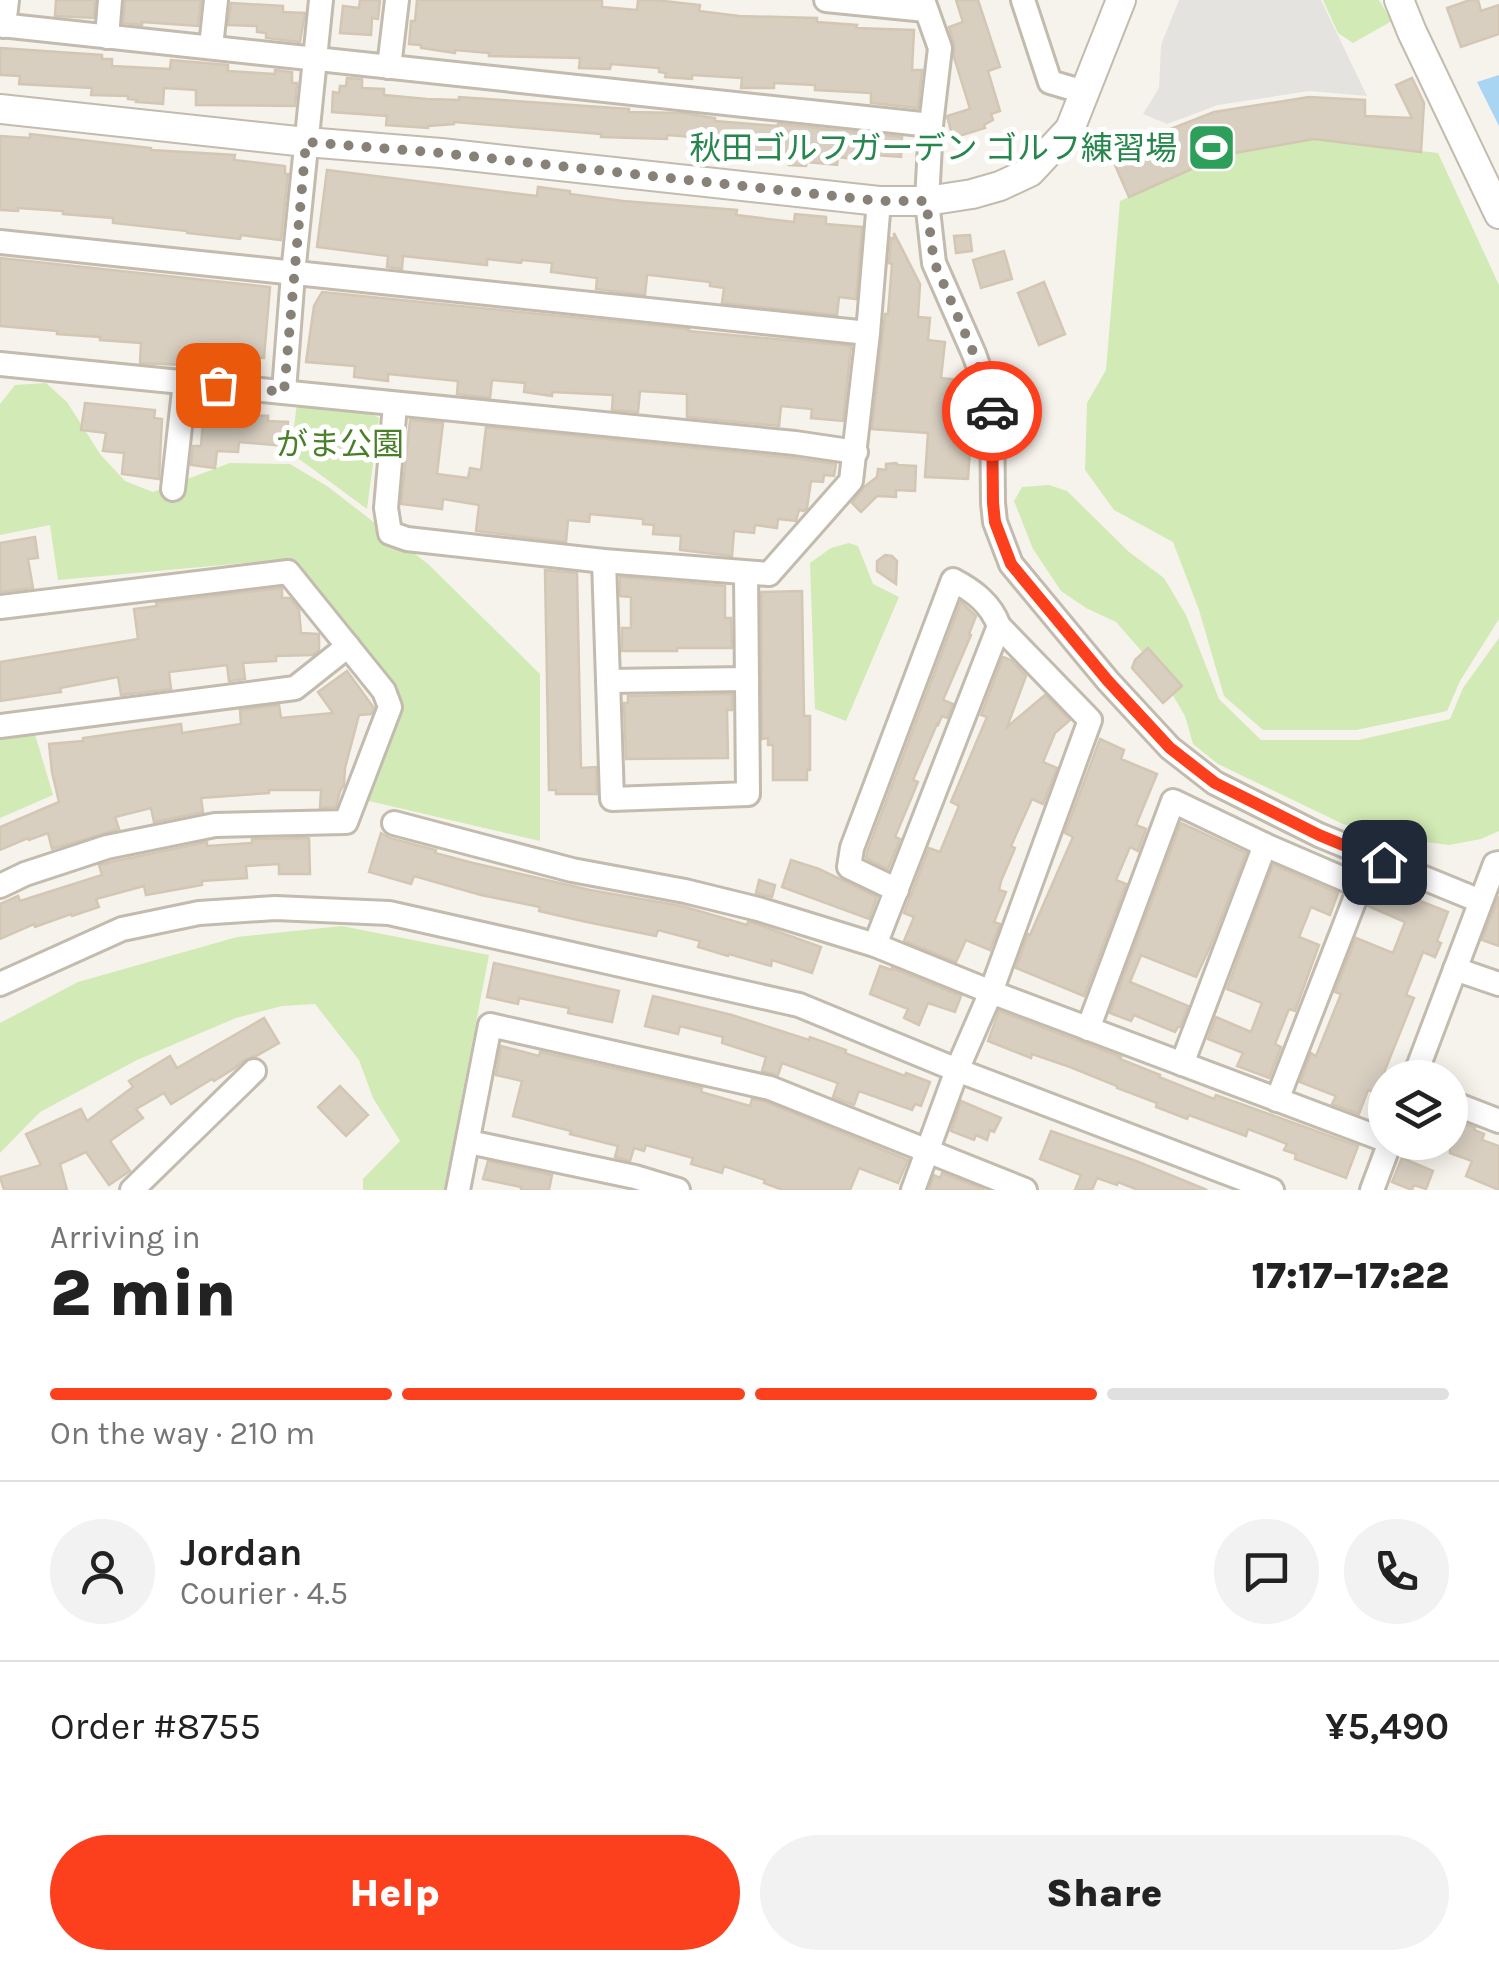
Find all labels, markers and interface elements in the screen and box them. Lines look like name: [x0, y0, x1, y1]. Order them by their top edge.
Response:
sports icon: 秋田ゴルフガーデン ゴルフ練習場: [1186, 122, 1238, 174]
place label: 秋田ゴルフガーデン ゴルフ練習場: [689, 130, 1177, 167]
pin: [176, 343, 261, 428]
icon: bag: [191, 358, 246, 413]
courier: [942, 361, 1042, 461]
icon: car: [965, 384, 1020, 439]
park label: がま公園: [276, 426, 404, 463]
pin: [1342, 820, 1427, 905]
icon: home: [1357, 835, 1412, 890]
map controls: [1368, 1060, 1468, 1160]
button: layers: [1368, 1060, 1468, 1160]
text: Arriving in: [50, 1219, 201, 1256]
text: 17:17–17:22: [1251, 1253, 1449, 1298]
text: 2 min: [50, 1255, 236, 1331]
text: On the way · 210 m: [50, 1415, 315, 1452]
button: person: [50, 1519, 155, 1624]
button: chat: [1214, 1519, 1319, 1624]
button: phone: [1344, 1519, 1449, 1624]
text: Jordan: [180, 1530, 303, 1575]
text: Courier · 4.5: [180, 1575, 348, 1612]
text: Order #8755: [50, 1704, 261, 1749]
text: ¥5,490: [1325, 1704, 1449, 1749]
button: Help: [50, 1835, 740, 1950]
button: Share: [760, 1835, 1449, 1950]

